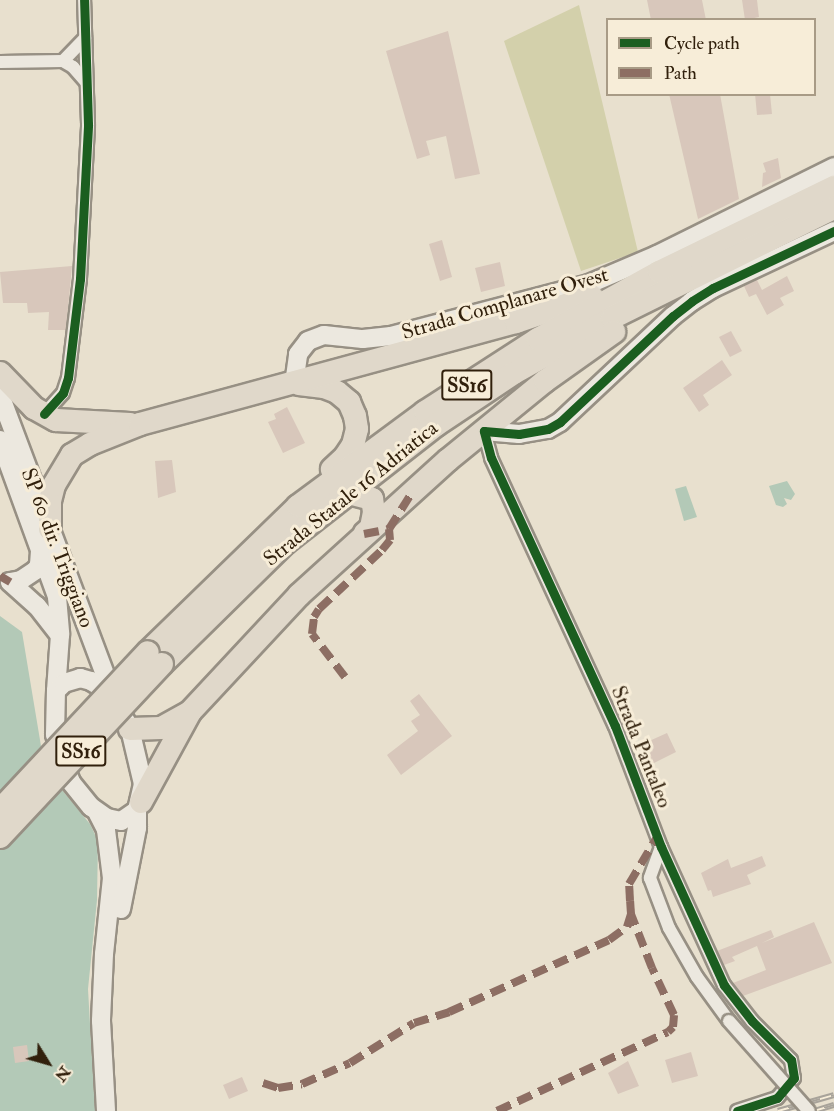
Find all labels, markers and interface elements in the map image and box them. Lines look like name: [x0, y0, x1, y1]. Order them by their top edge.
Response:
legend: [606, 18, 816, 96]
text: Cycle path: [664, 32, 740, 55]
text: Path: [664, 62, 697, 85]
street label: Strada Complanare Ovest: [399, 262, 611, 346]
road number: SS16: [440, 368, 494, 402]
street label: Strada Statale 16 Adriatica: [259, 416, 443, 572]
street label: SP 60 dir. Triggiano: [15, 465, 99, 631]
street label: Strada Pantaleo: [605, 682, 677, 812]
road number: SS16: [54, 734, 108, 768]
north arrow: [18, 1033, 78, 1093]
text: N: [50, 1062, 75, 1086]

